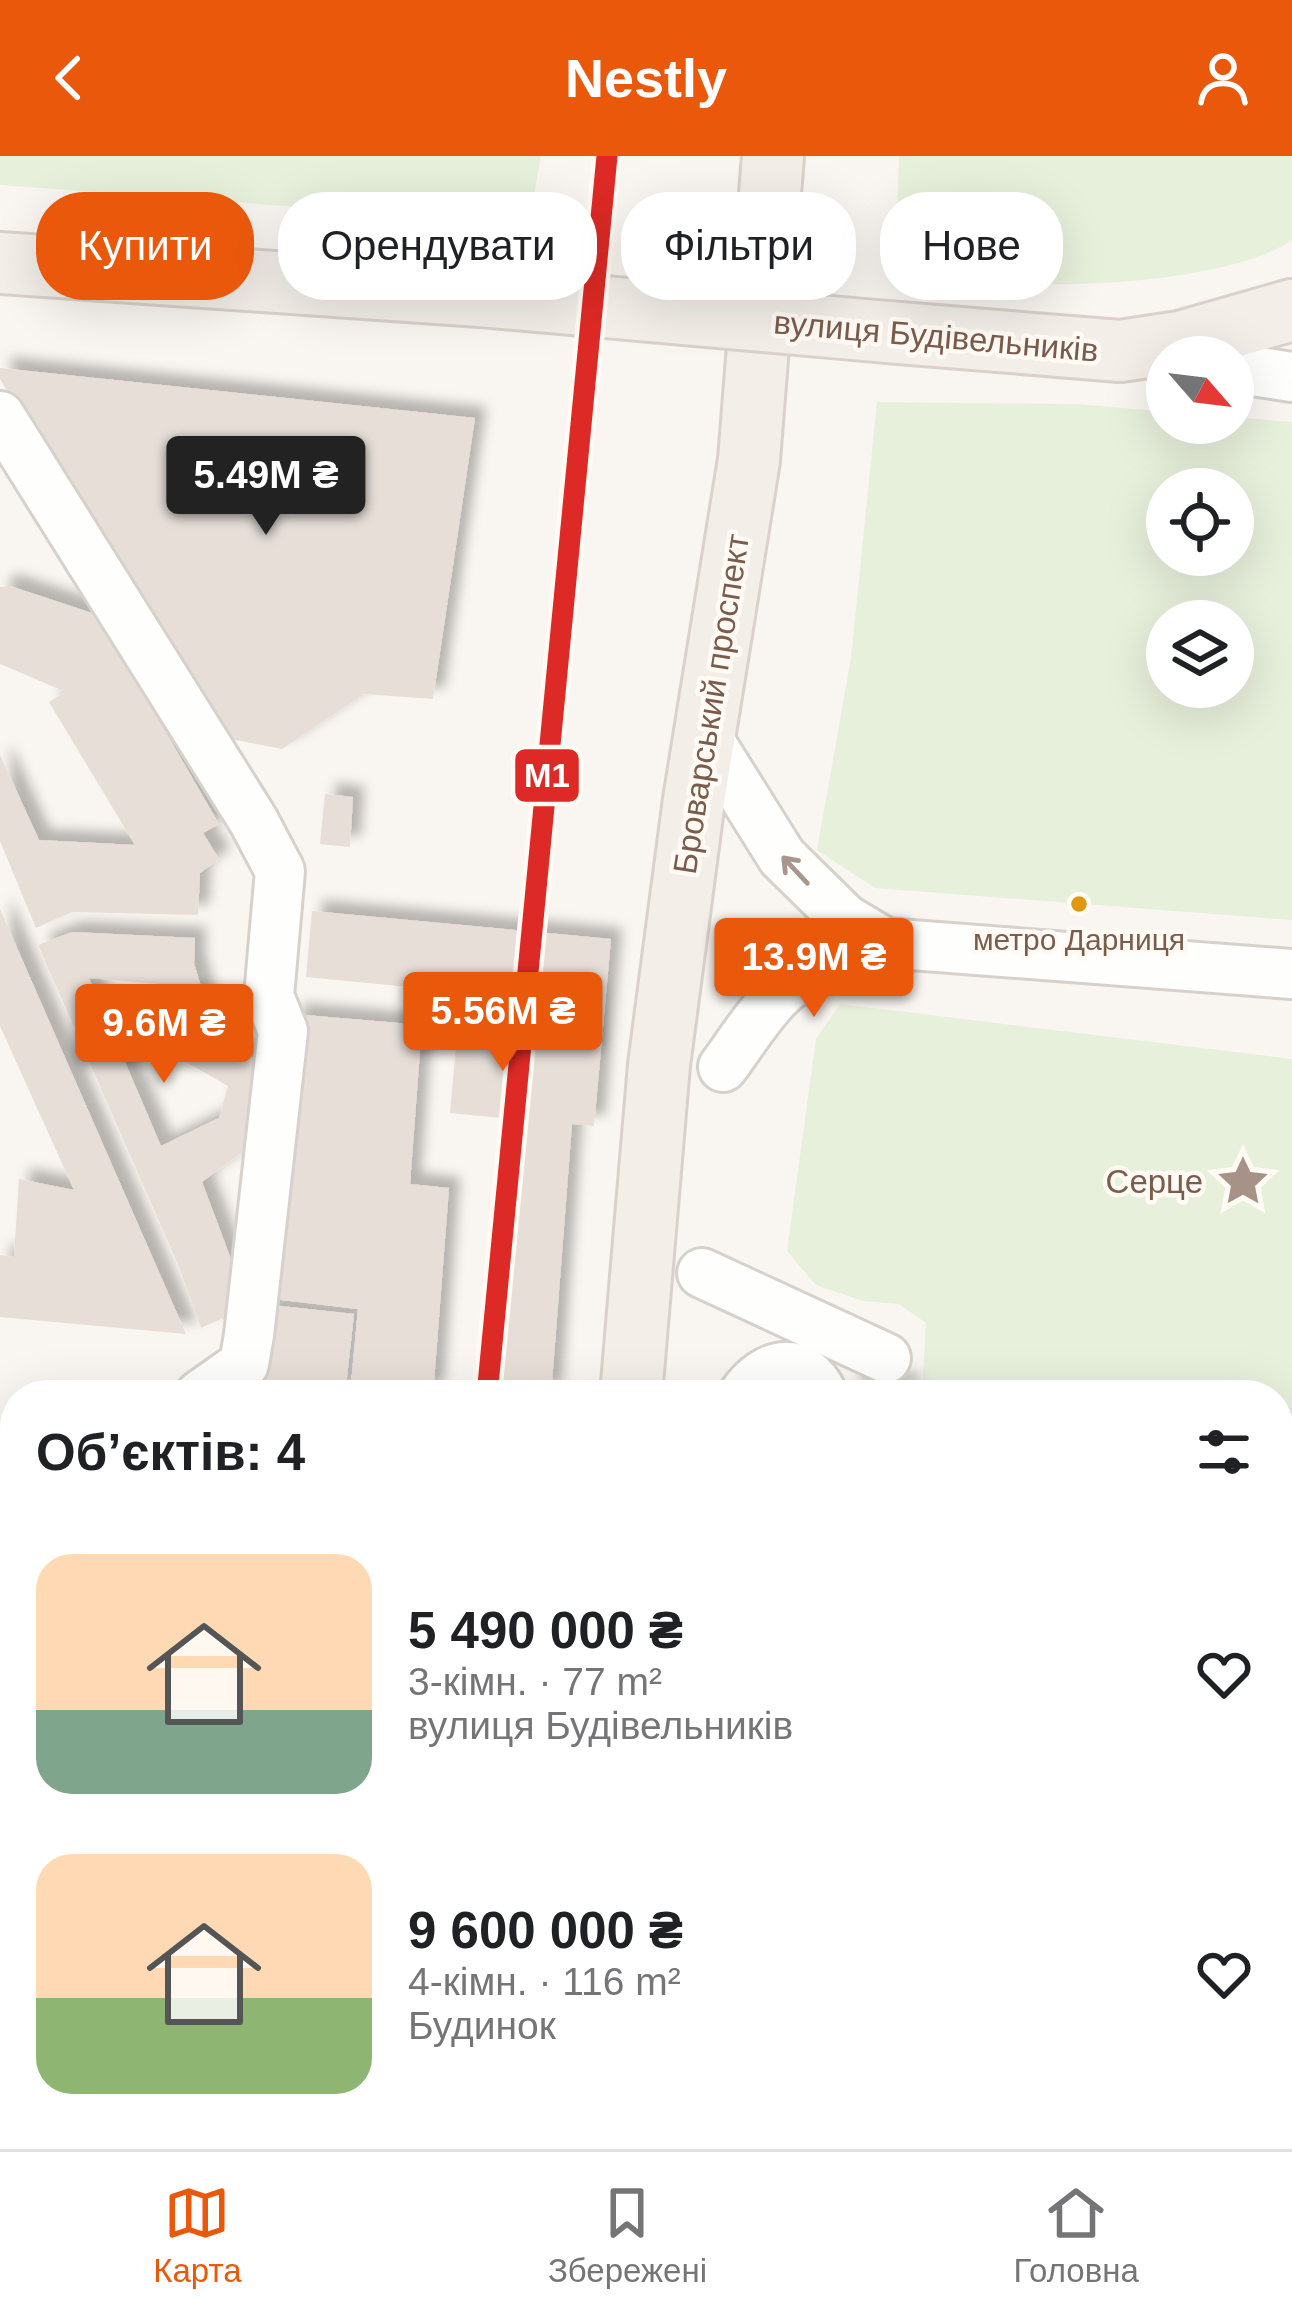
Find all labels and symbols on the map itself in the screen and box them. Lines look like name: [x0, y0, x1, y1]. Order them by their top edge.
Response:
street label: вулиця Будівельників: [772, 303, 1100, 369]
north arrow: [1146, 336, 1254, 444]
pin: 5.49M ₴: [155, 436, 377, 538]
street label: Броварський проспект: [666, 531, 756, 877]
line badge: M1: [513, 747, 581, 804]
text: M1: [524, 757, 570, 794]
one-way arrow: [781, 856, 810, 886]
marker: метро Дарниця: [1068, 893, 1090, 915]
pin: 13.9M ₴: [703, 918, 925, 1020]
place label: метро Дарниця: [973, 923, 1185, 956]
pin: 5.56M ₴: [392, 972, 614, 1074]
pin: 9.6M ₴: [66, 984, 262, 1086]
place icon: Серце: [1214, 1152, 1272, 1210]
place label: Серце: [1106, 1163, 1203, 1200]

